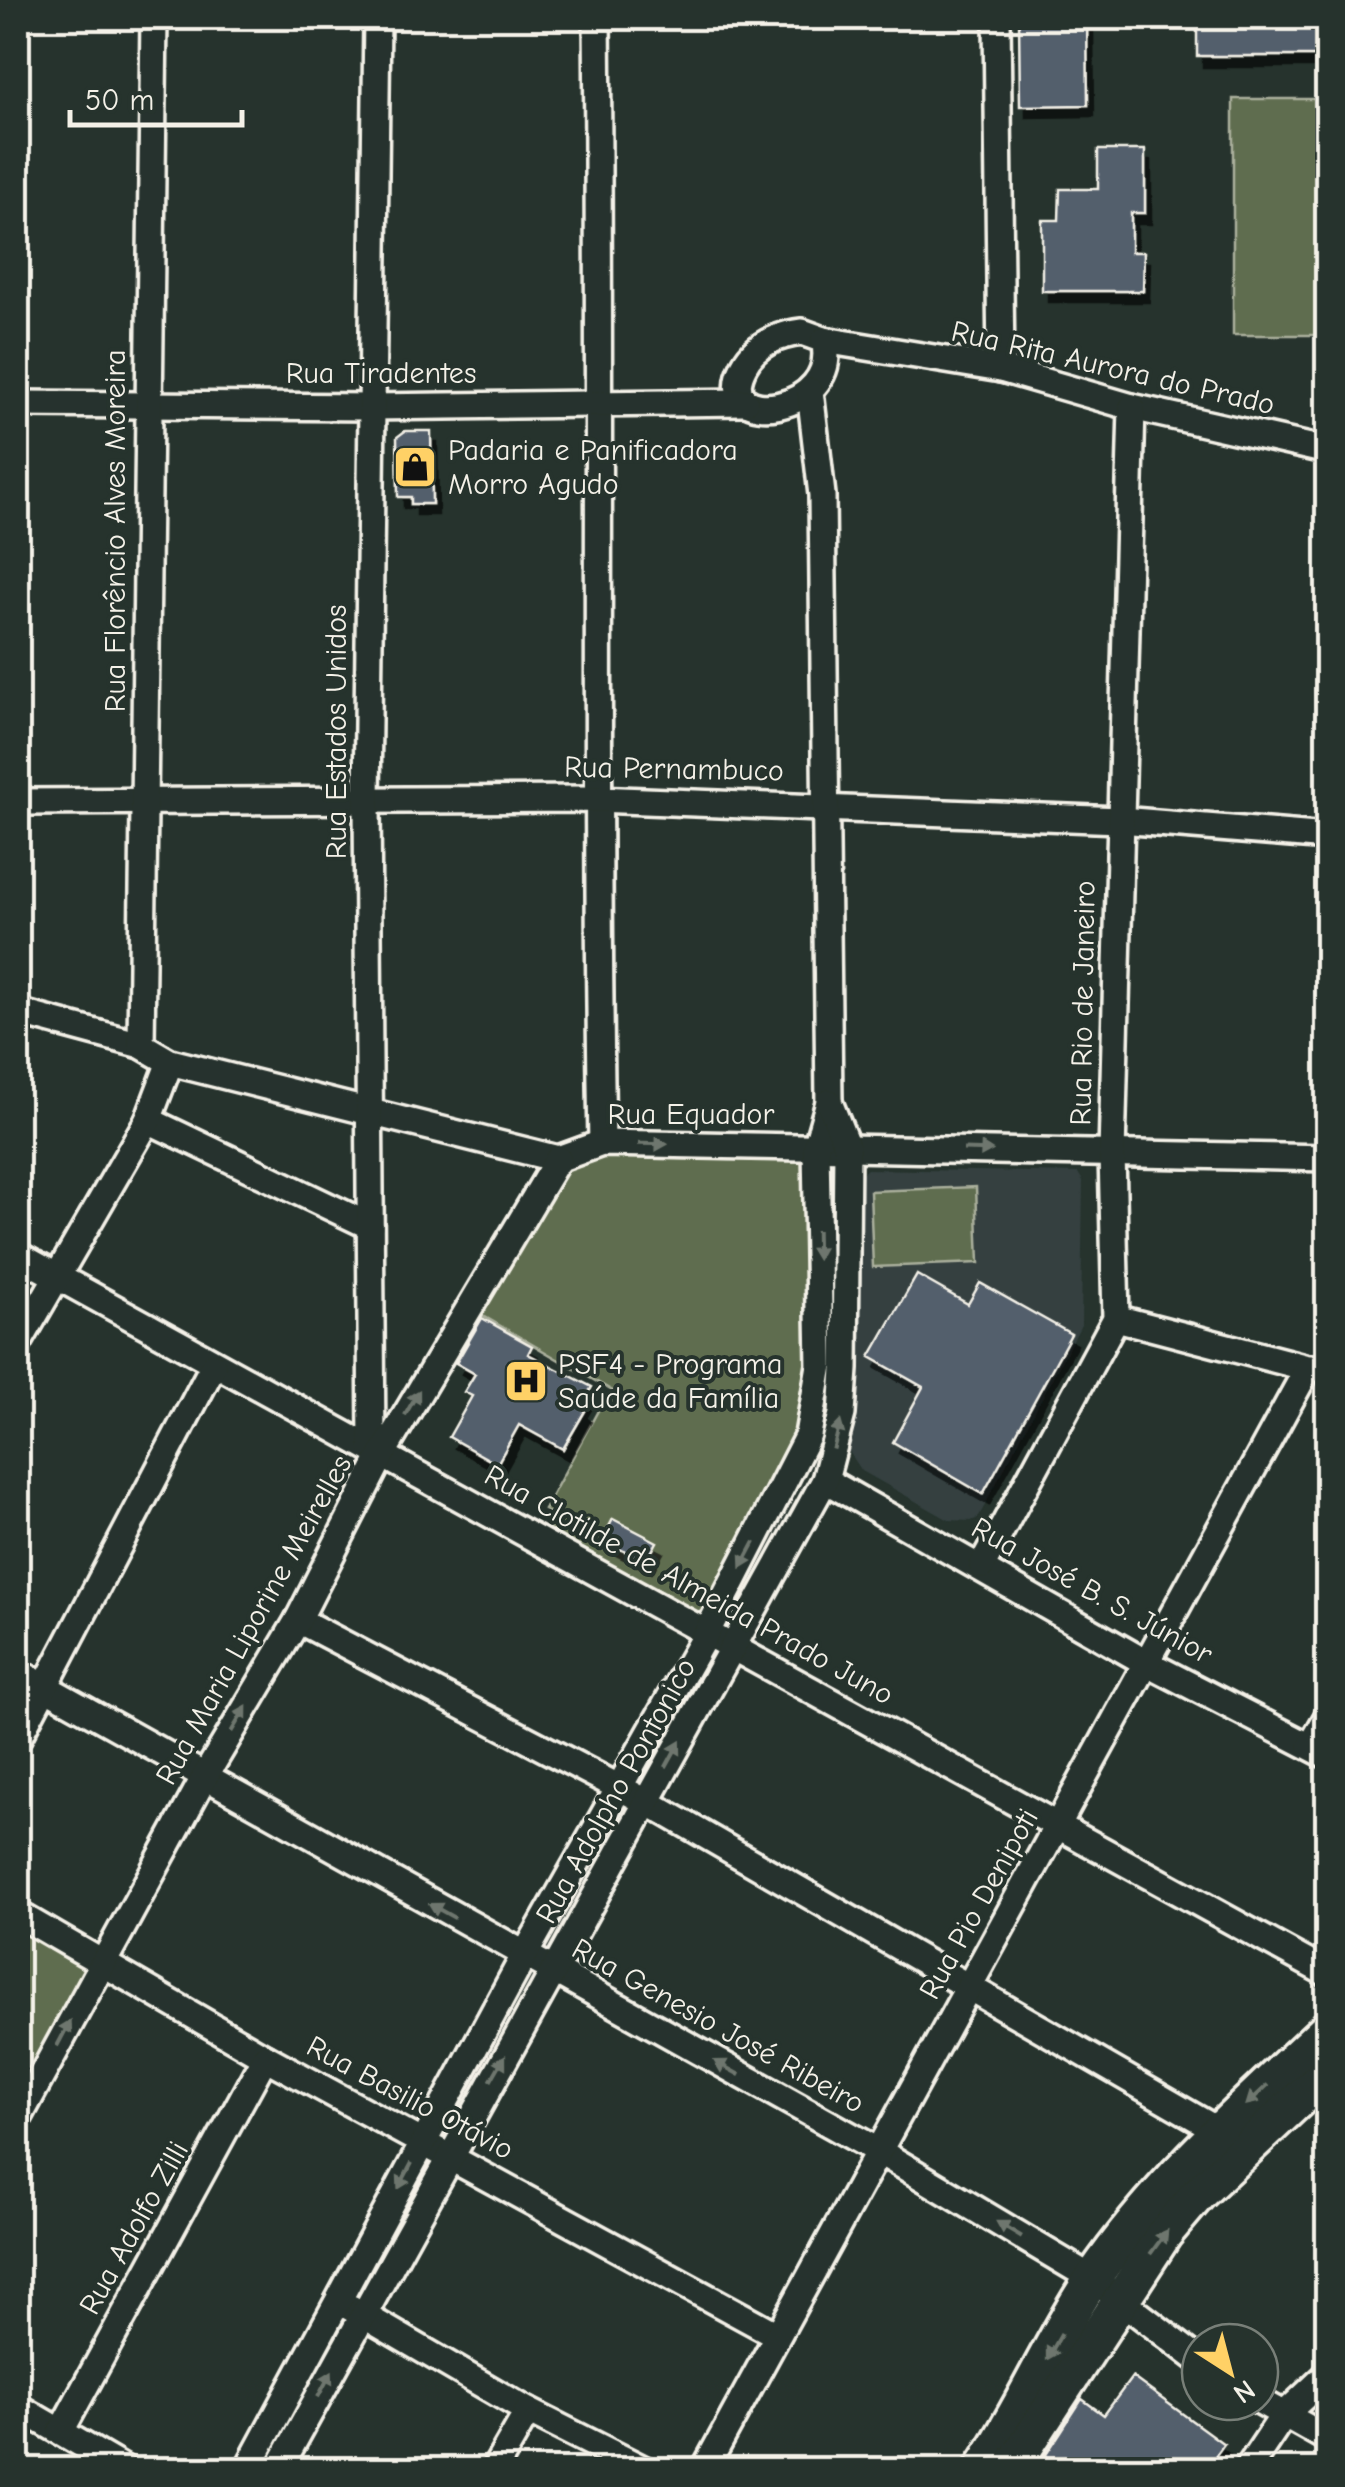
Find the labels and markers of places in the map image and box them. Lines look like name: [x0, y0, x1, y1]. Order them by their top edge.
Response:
place label: Padaria e Panificadora Morro Agudo: [448, 433, 738, 502]
shop icon: Padaria e Panificadora Morro Agudo: [392, 444, 438, 490]
place label: PSF4 - Programa Saúde da Família: [558, 1347, 782, 1416]
hospital icon: PSF4 - Programa Saúde da Família: [503, 1358, 549, 1404]

